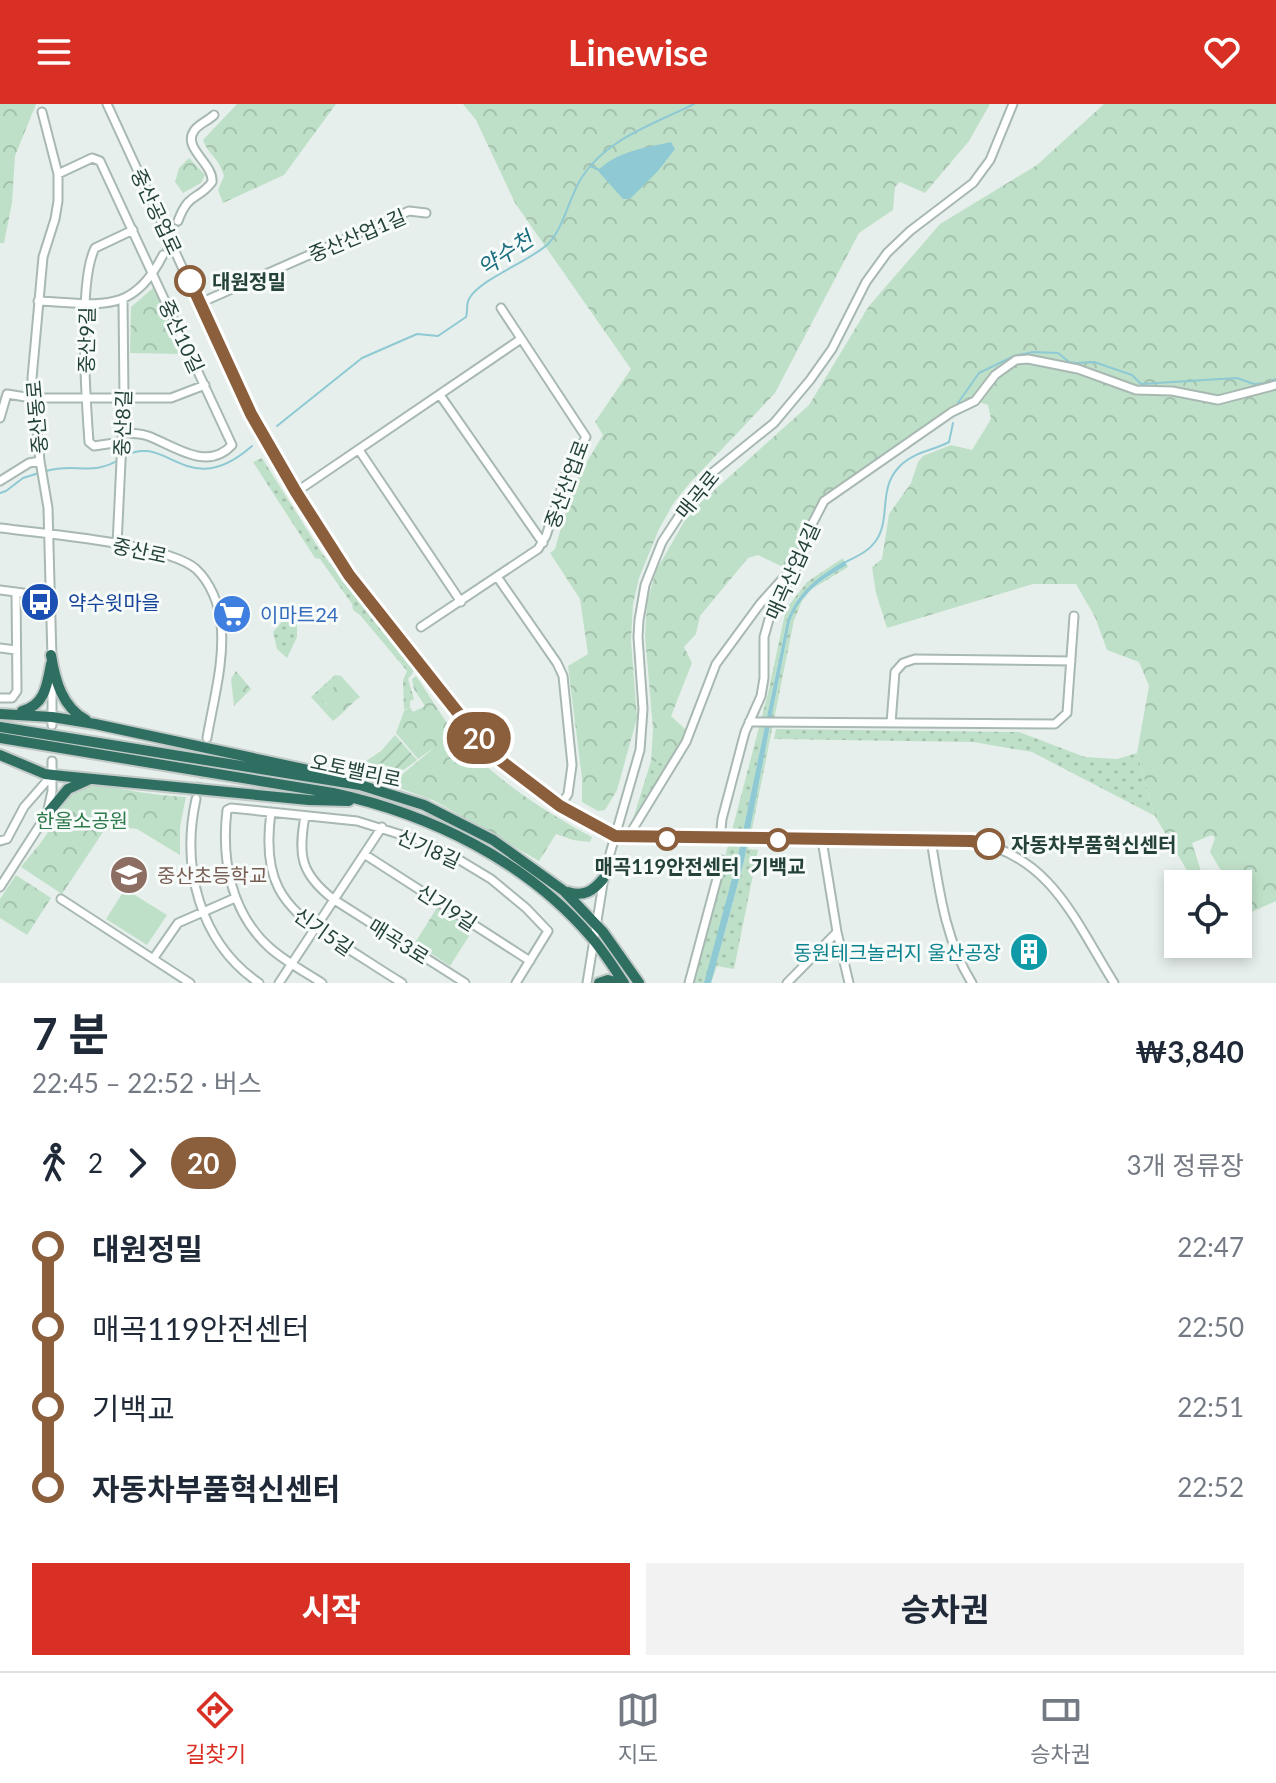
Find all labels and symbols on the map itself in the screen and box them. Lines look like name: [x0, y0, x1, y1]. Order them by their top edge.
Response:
street label: 중산공업로: [127, 164, 187, 258]
street label: 중산산업1길: [305, 204, 409, 266]
water label: 약수천: [472, 223, 540, 281]
marker: 대원정밀: [175, 266, 205, 296]
place label: 대원정밀: [212, 269, 286, 293]
street label: 중산10길: [155, 295, 209, 377]
street label: 중산9길: [73, 306, 99, 374]
street label: 중산동로: [21, 379, 51, 455]
street label: 중산8길: [109, 389, 135, 457]
street label: 중산산업로: [539, 437, 593, 531]
street label: 매곡로: [670, 465, 724, 523]
street label: 매곡산업4길: [760, 519, 824, 623]
street label: 중산로: [111, 533, 169, 567]
bus stop icon: 약수윗마을: [19, 581, 61, 623]
place label: 약수윗마을: [68, 590, 160, 614]
supermarket icon: 이마트24: [211, 593, 253, 635]
place label: 이마트24: [260, 602, 339, 626]
line badge: 20: [443, 712, 515, 764]
street label: 오토밸리로: [309, 749, 403, 791]
park label: 한울소공원: [36, 808, 128, 832]
street label: 신기8길: [394, 823, 464, 873]
marker: 매곡119안전센터: [656, 828, 678, 850]
marker: 기백교: [767, 829, 789, 851]
marker: 자동차부품혁신센터: [974, 829, 1004, 859]
place label: 자동차부품혁신센터: [1011, 832, 1177, 856]
school or university icon: 중산초등학교: [108, 854, 150, 896]
place label: 매곡119안전센터: [594, 854, 740, 878]
place label: 기백교: [750, 854, 806, 878]
place label: 중산초등학교: [157, 863, 267, 887]
street label: 신기9길: [412, 879, 482, 935]
street label: 신기5길: [290, 902, 358, 960]
street label: 매곡3로: [364, 913, 434, 969]
building icon: 동원테크놀러지 울산공장: [1008, 931, 1050, 973]
place label: 동원테크놀러지 울산공장: [793, 940, 1001, 964]

